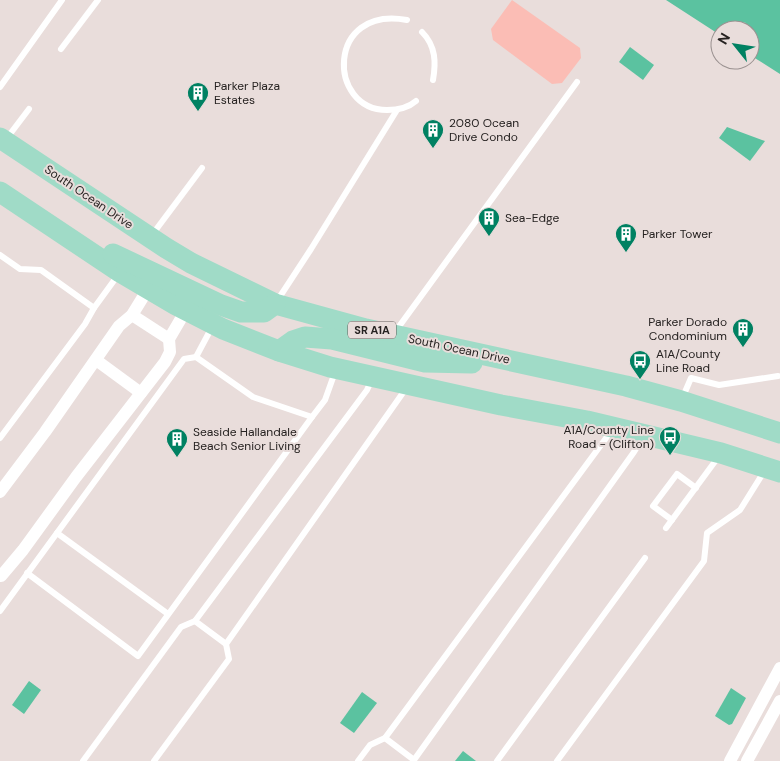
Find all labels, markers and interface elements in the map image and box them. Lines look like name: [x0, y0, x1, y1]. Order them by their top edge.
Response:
north arrow: [710, 20, 760, 70]
text: N: [713, 30, 734, 47]
place label: Parker Plaza Estates: [214, 78, 280, 108]
building icon: Parker Plaza Estates: [186, 81, 210, 112]
place label: 2080 Ocean Drive Condo: [449, 115, 519, 145]
building icon: 2080 Ocean Drive Condo: [421, 118, 445, 149]
street label: South Ocean Drive: [42, 161, 137, 233]
building icon: Sea-Edge: [477, 206, 501, 237]
place label: Sea-Edge: [505, 210, 560, 226]
building icon: Parker Tower: [614, 222, 638, 253]
place label: Parker Tower: [642, 226, 713, 242]
place label: Parker Dorado Condominium: [648, 314, 727, 344]
building icon: Parker Dorado Condominium: [731, 317, 755, 348]
road number: SR A1A: [348, 322, 396, 338]
street label: South Ocean Drive: [407, 330, 512, 368]
place label: A1A/County Line Road: [656, 346, 721, 376]
bus stop icon: A1A/County Line Road: [628, 349, 652, 380]
place label: A1A/County Line Road - (Clifton): [563, 422, 654, 452]
place label: Seaside Hallandale Beach Senior Living: [193, 424, 301, 454]
bus stop icon: A1A/County Line Road - (Clifton): [658, 425, 682, 456]
building icon: Seaside Hallandale Beach Senior Living: [165, 427, 189, 458]

